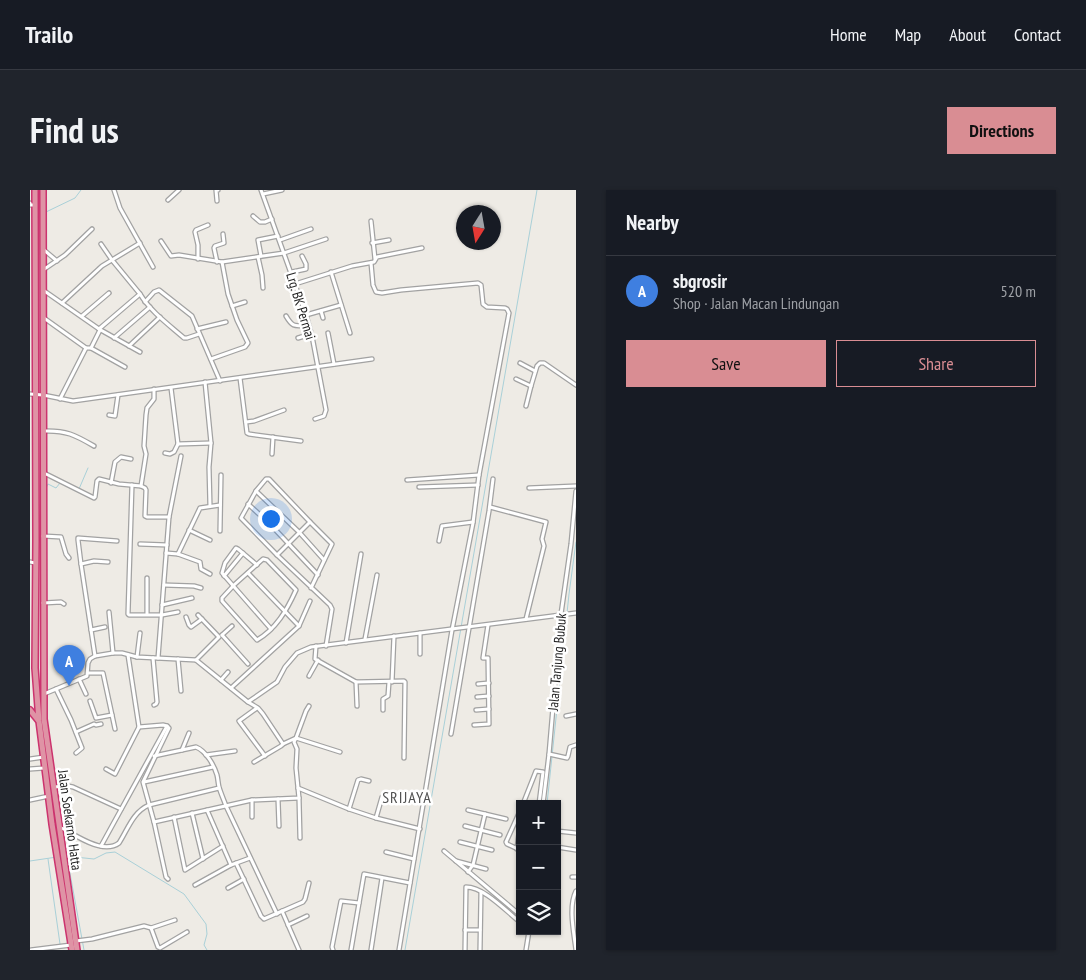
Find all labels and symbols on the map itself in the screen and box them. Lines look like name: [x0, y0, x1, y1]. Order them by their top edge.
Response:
north arrow: [456, 205, 501, 250]
street label: Lrg. BK Permai: [282, 270, 320, 342]
your location: [258, 506, 284, 532]
street label: Jalan Tanjung Bubuk: [544, 612, 570, 713]
pin: A: [53, 645, 85, 686]
street label: Jalan Soekarno Hatta: [54, 768, 86, 871]
district label: SRIJAYA: [382, 787, 432, 807]

